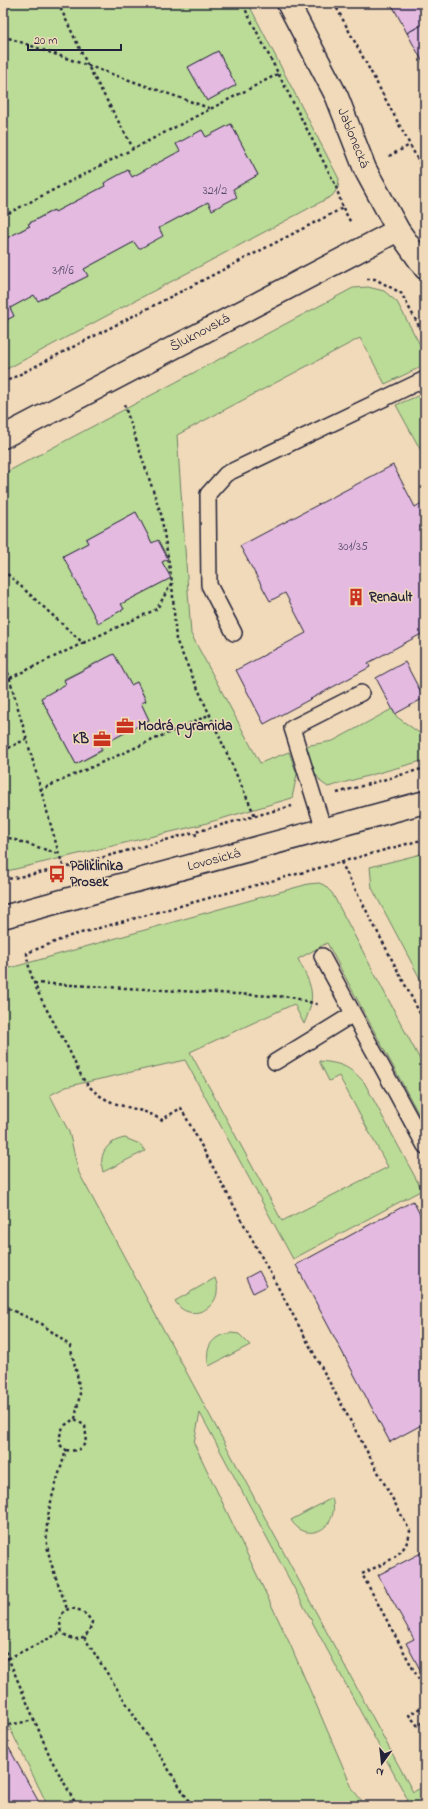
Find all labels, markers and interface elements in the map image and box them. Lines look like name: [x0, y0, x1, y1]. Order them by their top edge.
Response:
scale bar: [28, 26, 121, 52]
text: 20 m: [34, 32, 57, 50]
street label: Jablonecká: [331, 105, 375, 171]
house number: 321/2: [203, 182, 227, 200]
house number: 319/6: [52, 262, 74, 280]
street label: Šluknovská: [166, 308, 234, 358]
house number: 301/35: [338, 538, 368, 556]
building icon: Renault: [346, 587, 366, 607]
place label: Renault: [368, 587, 413, 608]
office icon: Modrá pyramida: [115, 716, 135, 736]
place label: Modrá pyramida: [138, 716, 233, 739]
place label: KB: [73, 729, 90, 750]
office icon: KB: [92, 729, 112, 749]
street label: Lovosická: [185, 843, 243, 877]
place label: Poliklinika Prosek: [70, 856, 124, 893]
bus stop icon: Poliklinika Prosek: [47, 864, 67, 884]
north arrow: [362, 1743, 402, 1783]
text: N: [374, 1763, 385, 1780]

